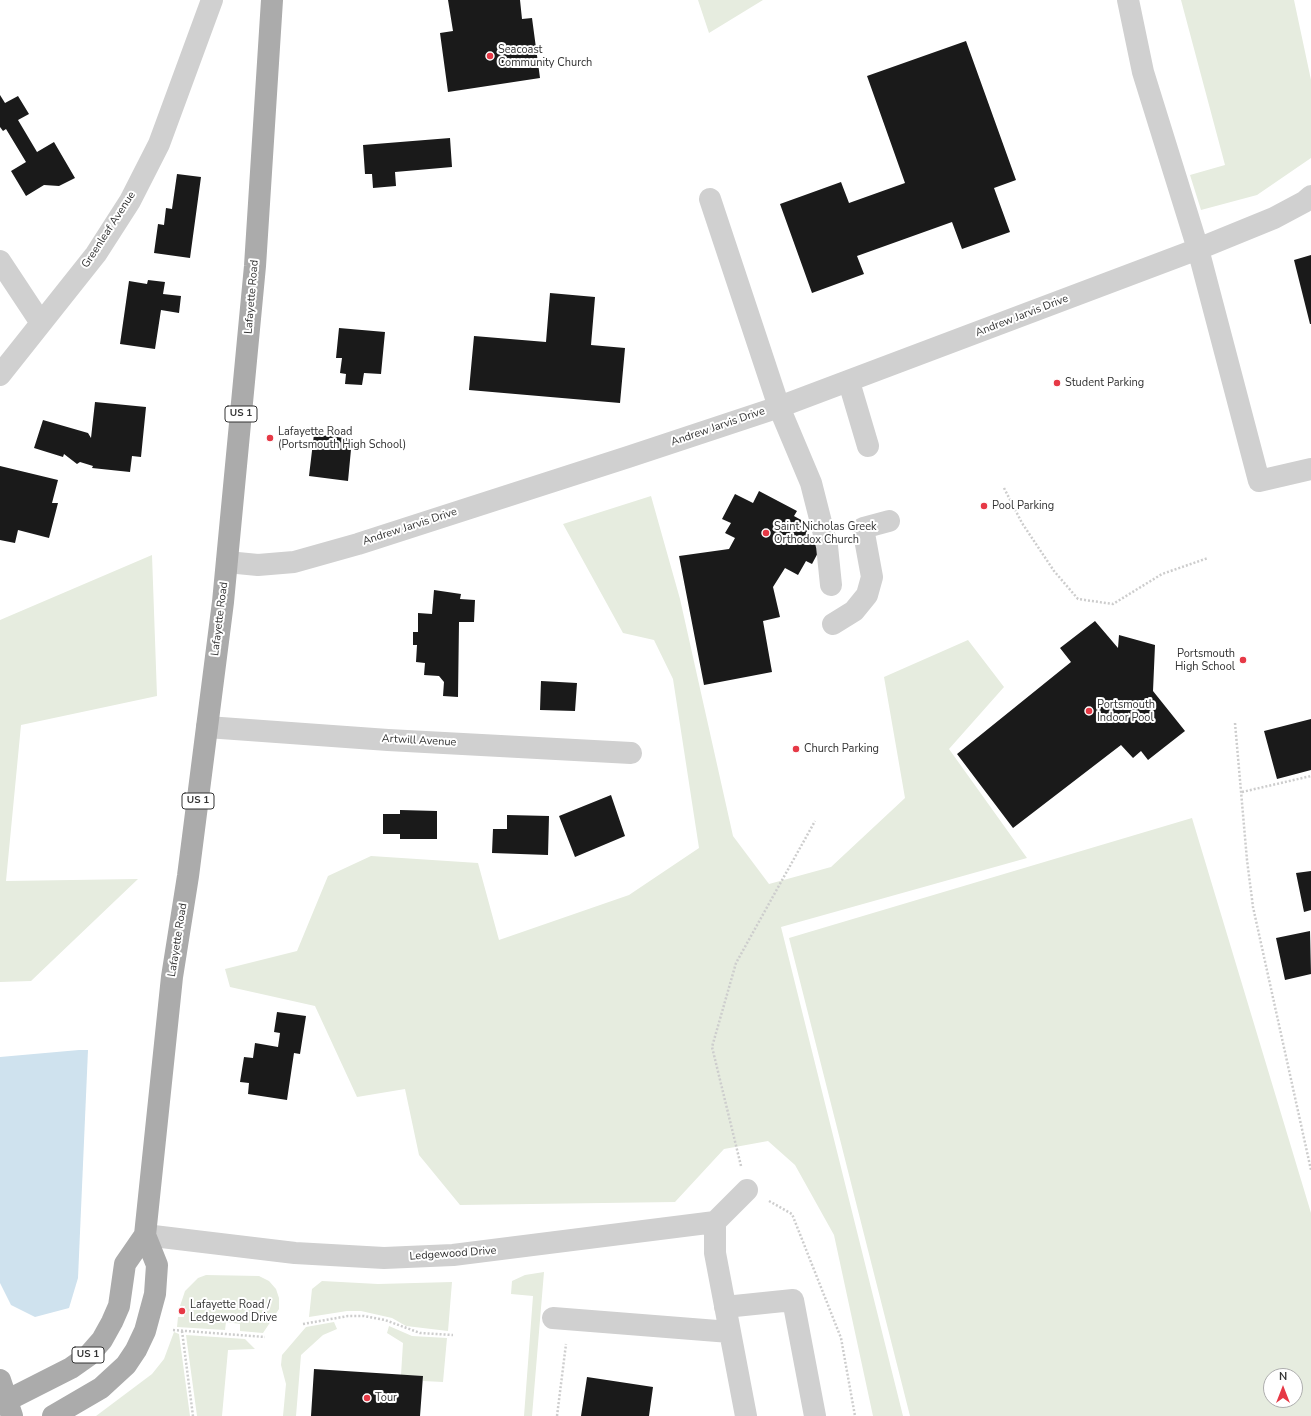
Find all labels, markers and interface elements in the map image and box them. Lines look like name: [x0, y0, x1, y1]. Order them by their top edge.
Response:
place label: Seacoast Community Church: [498, 43, 592, 69]
marker: Seacoast Community Church: [485, 51, 495, 61]
street label: Greenleaf Avenue: [79, 189, 139, 271]
street label: Lafayette Road: [242, 259, 262, 335]
street label: Andrew Jarvis Drive: [974, 292, 1070, 340]
place label: Student Parking: [1065, 376, 1144, 390]
marker: Student Parking: [1052, 378, 1062, 388]
street label: Andrew Jarvis Drive: [669, 405, 767, 449]
road number: US 1: [225, 406, 257, 422]
place label: Lafayette Road (Portsmouth High School): [278, 425, 406, 451]
marker: Lafayette Road (Portsmouth High School): [265, 433, 275, 443]
place label: Pool Parking: [992, 499, 1054, 513]
marker: Pool Parking: [979, 501, 989, 511]
street label: Andrew Jarvis Drive: [361, 506, 459, 548]
place label: Saint Nicholas Greek Orthodox Church: [774, 520, 876, 546]
marker: Saint Nicholas Greek Orthodox Church: [761, 528, 771, 538]
street label: Lafayette Road: [209, 581, 231, 657]
place label: Portsmouth High School: [1175, 647, 1235, 673]
marker: Portsmouth High School: [1238, 655, 1248, 665]
place label: Portsmouth Indoor Pool: [1097, 698, 1155, 724]
marker: Portsmouth Indoor Pool: [1084, 706, 1094, 716]
street label: Artwill Avenue: [381, 732, 457, 750]
place label: Church Parking: [804, 742, 879, 756]
marker: Church Parking: [791, 744, 801, 754]
road number: US 1: [182, 793, 214, 809]
street label: Lafayette Road: [166, 902, 190, 978]
street label: Ledgewood Drive: [409, 1244, 497, 1264]
place label: Lafayette Road / Ledgewood Drive: [190, 1298, 277, 1324]
marker: Lafayette Road / Ledgewood Drive: [177, 1306, 187, 1316]
road number: US 1: [72, 1347, 104, 1363]
north arrow: [1263, 1368, 1303, 1408]
text: N: [1279, 1369, 1287, 1384]
place label: Tour: [375, 1391, 397, 1405]
marker: Tour: [362, 1393, 372, 1403]

